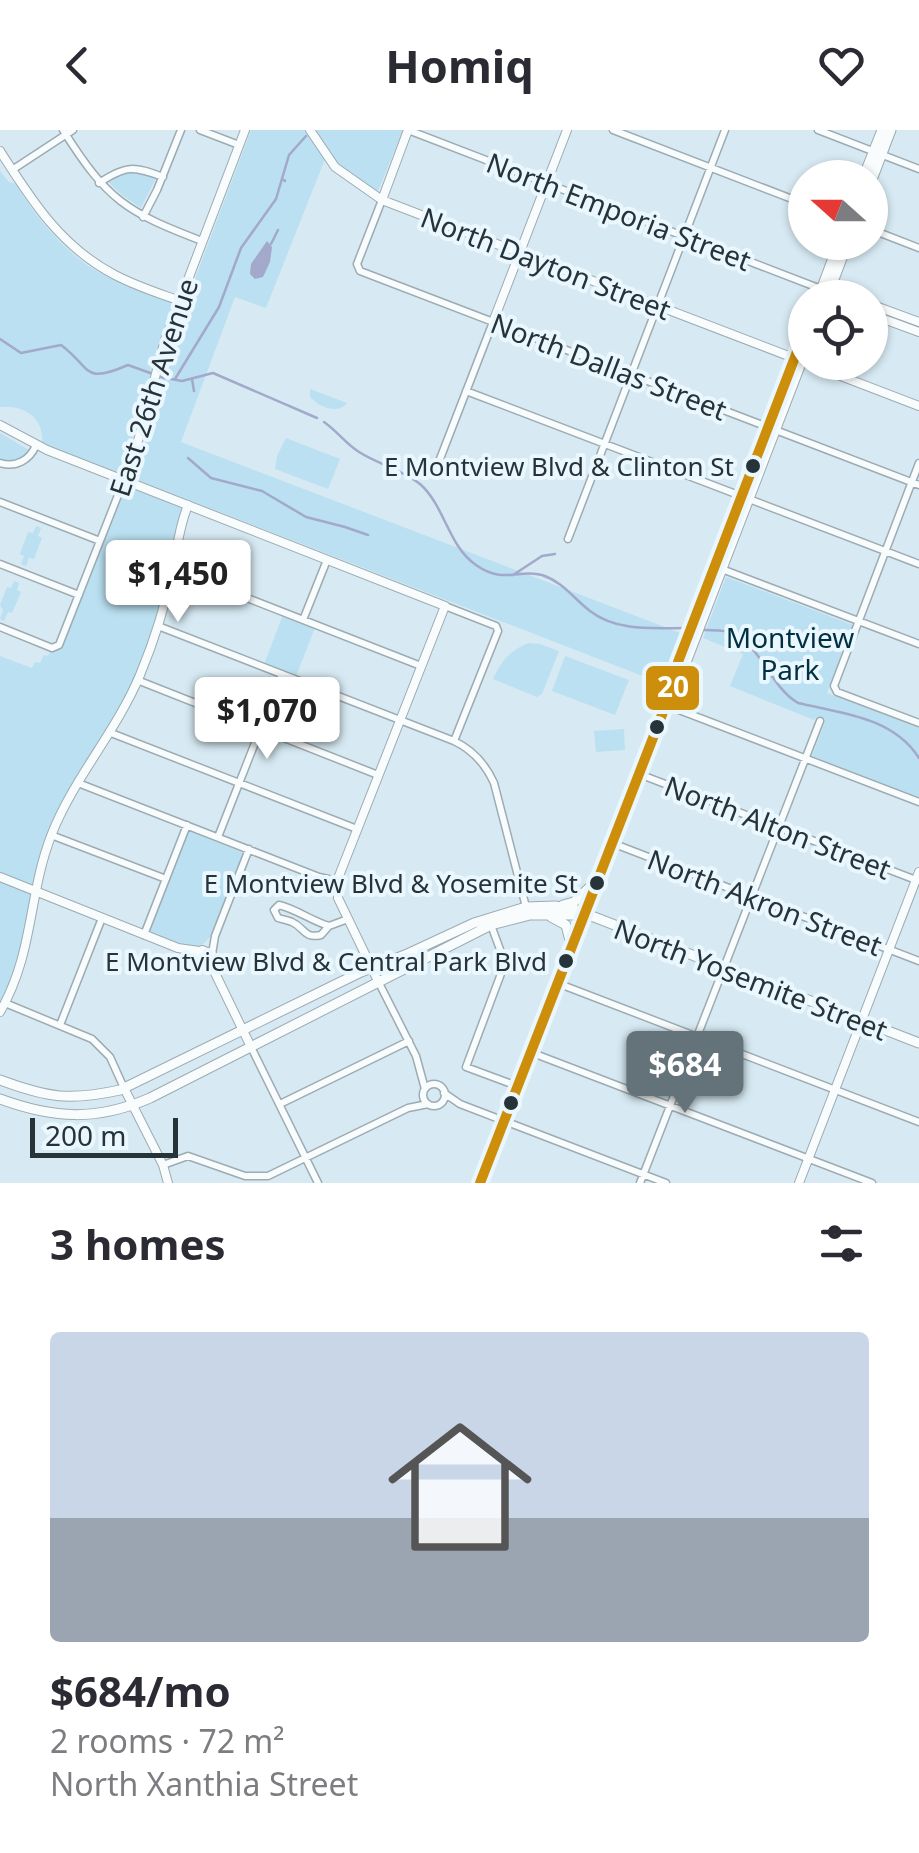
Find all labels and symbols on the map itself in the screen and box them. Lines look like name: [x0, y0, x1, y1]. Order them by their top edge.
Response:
street label: North Emporia Street: [481, 143, 757, 279]
north arrow: [788, 160, 888, 260]
street label: North Dayton Street: [416, 198, 676, 328]
street label: East 26th Avenue: [100, 273, 206, 501]
street label: North Dallas Street: [486, 304, 732, 428]
place label: E Montview Blvd & Clinton St: [384, 448, 734, 484]
marker: E Montview Blvd & Clinton St: [743, 456, 763, 476]
pin: $1,450: [97, 540, 259, 625]
park label: Montview Park: [726, 618, 854, 688]
line badge: 20: [644, 664, 701, 712]
text: 20: [657, 667, 689, 705]
pin: $1,070: [186, 677, 348, 762]
unlabelled marker: [647, 717, 667, 737]
street label: North Alton Street: [659, 766, 897, 888]
street label: North Akron Street: [642, 840, 888, 964]
place label: E Montview Blvd & Yosemite St: [204, 865, 578, 901]
marker: E Montview Blvd & Yosemite St: [587, 873, 607, 893]
street label: North Yosemite Street: [609, 909, 893, 1049]
place label: E Montview Blvd & Central Park Blvd: [105, 943, 547, 979]
marker: E Montview Blvd & Central Park Blvd: [556, 951, 576, 971]
pin: $684: [626, 1031, 744, 1116]
unlabelled marker: [501, 1093, 521, 1113]
scale bar: [30, 1113, 178, 1158]

